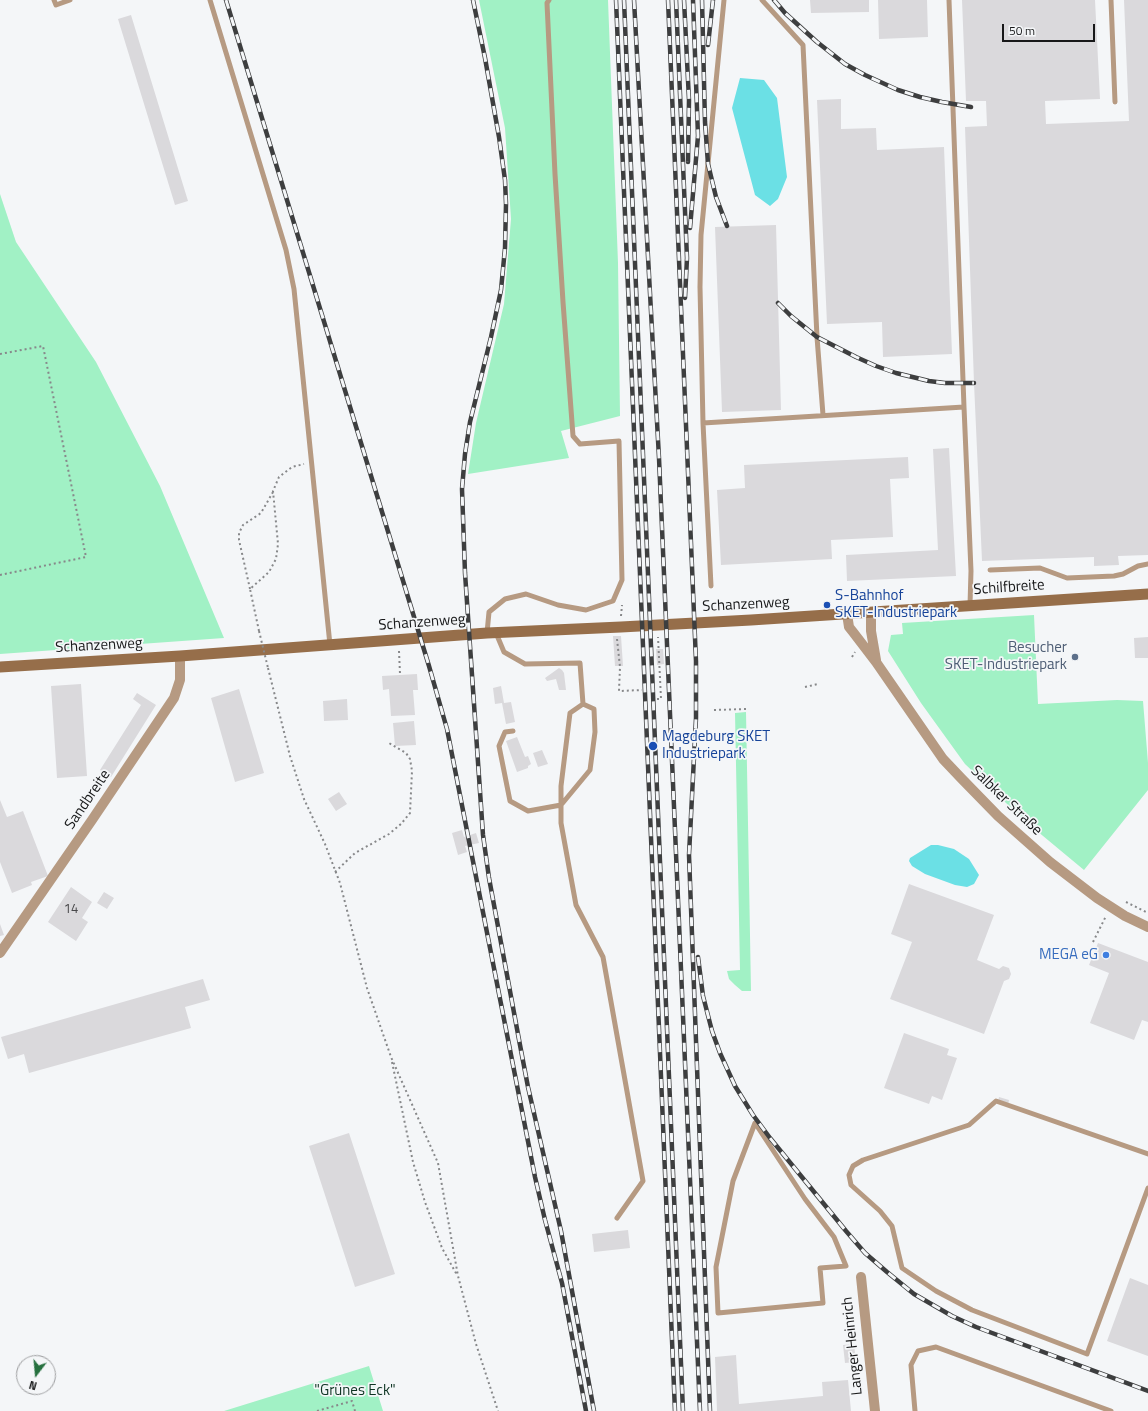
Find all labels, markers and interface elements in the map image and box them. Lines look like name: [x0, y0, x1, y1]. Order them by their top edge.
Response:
scale bar: [1004, 16, 1097, 42]
text: 50 m: [1009, 21, 1035, 40]
street label: Schilfbreite: [973, 577, 1045, 599]
place label: S-Bahnhof SKET-Industriepark: [835, 587, 957, 622]
street label: Schanzenweg: [702, 594, 790, 616]
marker: S-Bahnhof SKET-Industriepark: [822, 600, 832, 610]
street label: Schanzenweg: [378, 611, 466, 635]
street label: Schanzenweg: [55, 635, 143, 657]
place label: Besucher SKET-Industriepark: [945, 639, 1067, 674]
marker: Besucher SKET-Industriepark: [1070, 652, 1080, 662]
place label: Magdeburg SKET Industriepark: [662, 728, 770, 763]
marker: Magdeburg SKET Industriepark: [647, 740, 659, 752]
street label: Salbker Straße: [967, 763, 1045, 839]
street label: Sandbreite: [61, 767, 115, 833]
house number: 14: [64, 902, 78, 918]
place label: MEGA eG: [1039, 946, 1098, 964]
marker: MEGA eG: [1101, 950, 1111, 960]
street label: Langer Heinrich: [839, 1296, 867, 1396]
north arrow: [16, 1355, 56, 1395]
text: N: [27, 1377, 39, 1394]
park label: "Grünes Eck": [314, 1382, 396, 1400]

